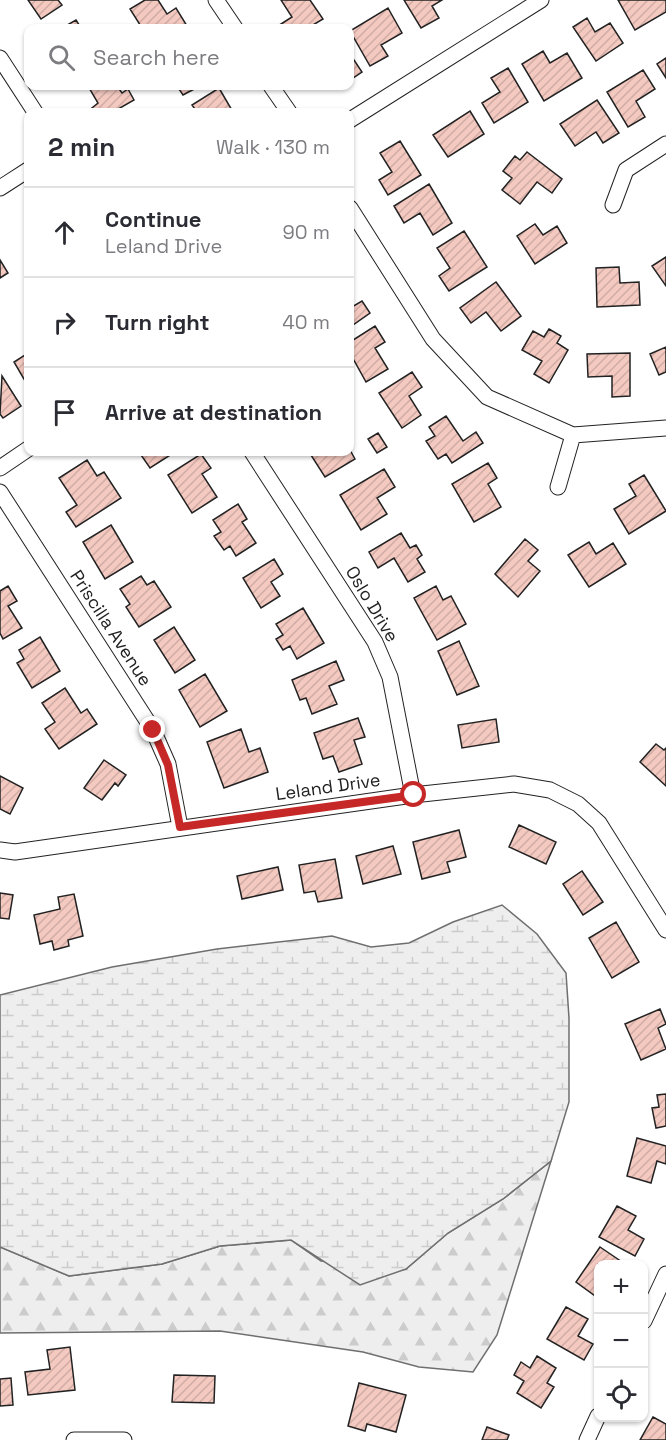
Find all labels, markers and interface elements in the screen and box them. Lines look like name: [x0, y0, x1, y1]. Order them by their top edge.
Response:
search box: [24, 24, 354, 90]
icon: search: [45, 41, 78, 74]
text: Search here: [93, 43, 220, 71]
text: 2 min: [48, 130, 115, 164]
text: Walk · 130 m: [216, 134, 330, 160]
text: Continue: [105, 205, 201, 233]
icon: ahead: [48, 216, 81, 249]
text: 90 m: [283, 219, 330, 245]
text: Leland Drive: [105, 233, 222, 259]
icon: right: [48, 306, 81, 339]
text: Turn right: [105, 308, 210, 336]
text: 40 m: [282, 309, 330, 335]
icon: arrive: [48, 396, 81, 429]
text: Arrive at destination: [105, 398, 322, 426]
street label: Oslo Drive: [341, 561, 404, 646]
street label: Priscilla Avenue: [65, 565, 158, 690]
route end: [139, 716, 165, 742]
street label: Leland Drive: [274, 768, 382, 805]
route start: [400, 781, 426, 807]
map controls: [594, 1260, 648, 1422]
button: +: [594, 1260, 648, 1314]
button: −: [594, 1314, 648, 1368]
button: locate: [594, 1368, 648, 1422]

